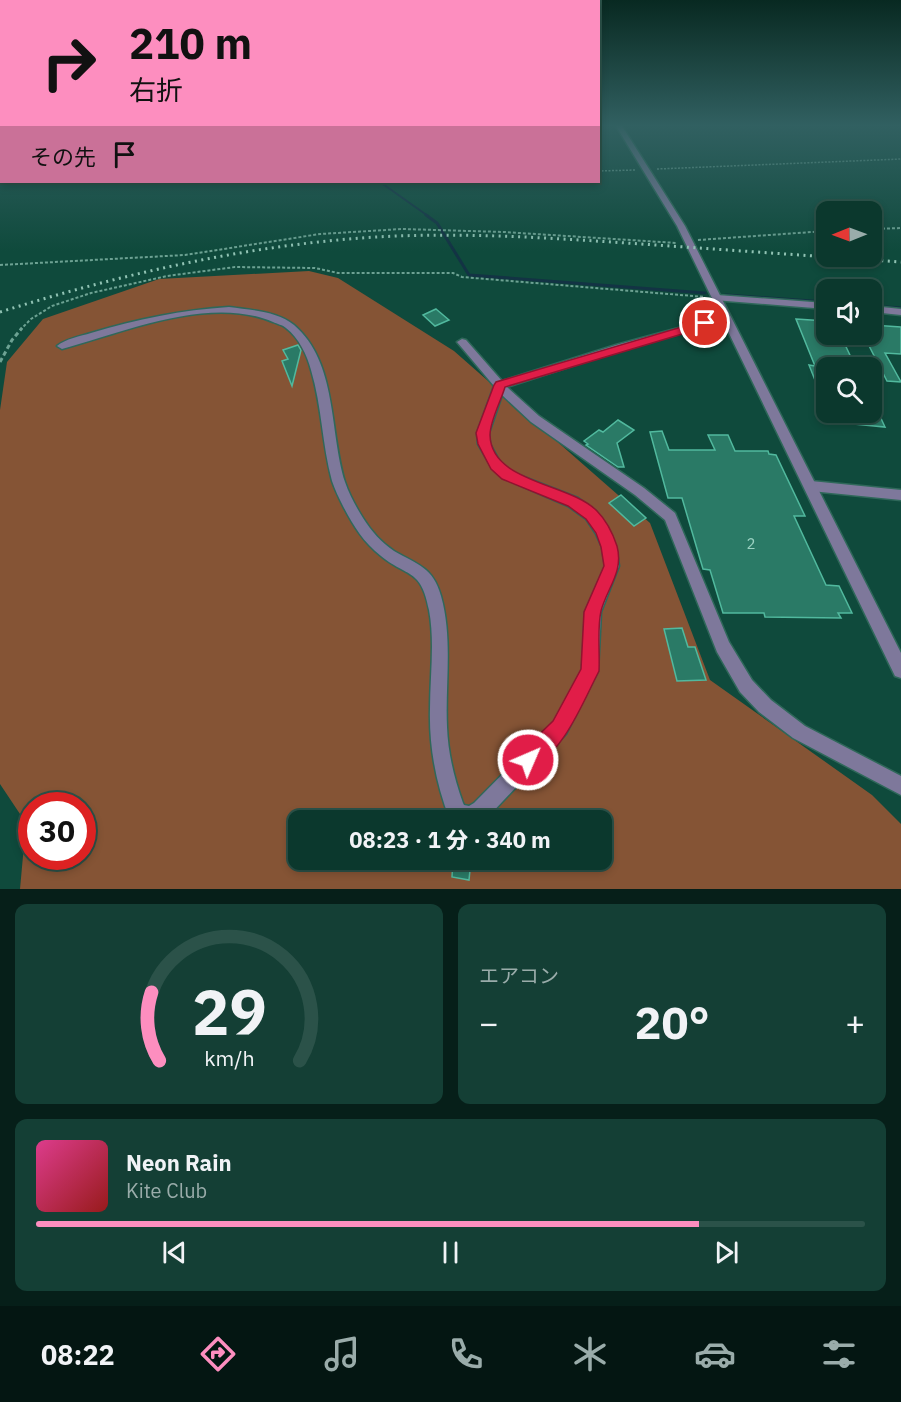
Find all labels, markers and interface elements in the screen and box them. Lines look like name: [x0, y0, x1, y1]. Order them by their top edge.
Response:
text: 210 m: [129, 16, 252, 71]
icon: right: [30, 24, 108, 102]
text: 右折: [129, 72, 183, 107]
icon: arrive: [108, 138, 141, 171]
text: その先: [30, 142, 96, 171]
north arrow: [816, 201, 882, 267]
map controls: [816, 201, 882, 423]
button: sound: [816, 279, 882, 345]
pin: [679, 297, 730, 348]
icon: arrive: [688, 306, 721, 339]
button: search: [816, 357, 882, 423]
house number: 2: [746, 534, 756, 553]
position arrow: [496, 728, 560, 792]
speed limit sign: 30: [18, 792, 96, 870]
text: 08:23 · 1 分 · 340 m: [349, 825, 551, 854]
text: エアコン: [479, 962, 559, 989]
text: 29: [192, 971, 266, 1052]
text: 20°: [634, 993, 710, 1051]
text: −: [479, 1001, 499, 1044]
text: +: [845, 1001, 865, 1044]
text: km/h: [204, 1044, 254, 1072]
text: Neon Rain: [126, 1148, 232, 1177]
text: Kite Club: [126, 1177, 207, 1204]
icon: previous: [158, 1236, 191, 1269]
icon: pause: [434, 1236, 467, 1269]
icon: next: [710, 1236, 743, 1269]
icon: directions: [197, 1333, 239, 1375]
icon: music: [321, 1333, 363, 1375]
icon: phone: [445, 1333, 487, 1375]
icon: climate: [569, 1333, 611, 1375]
icon: car: [694, 1333, 736, 1375]
icon: filters: [818, 1333, 860, 1375]
text: 08:22: [41, 1337, 115, 1372]

